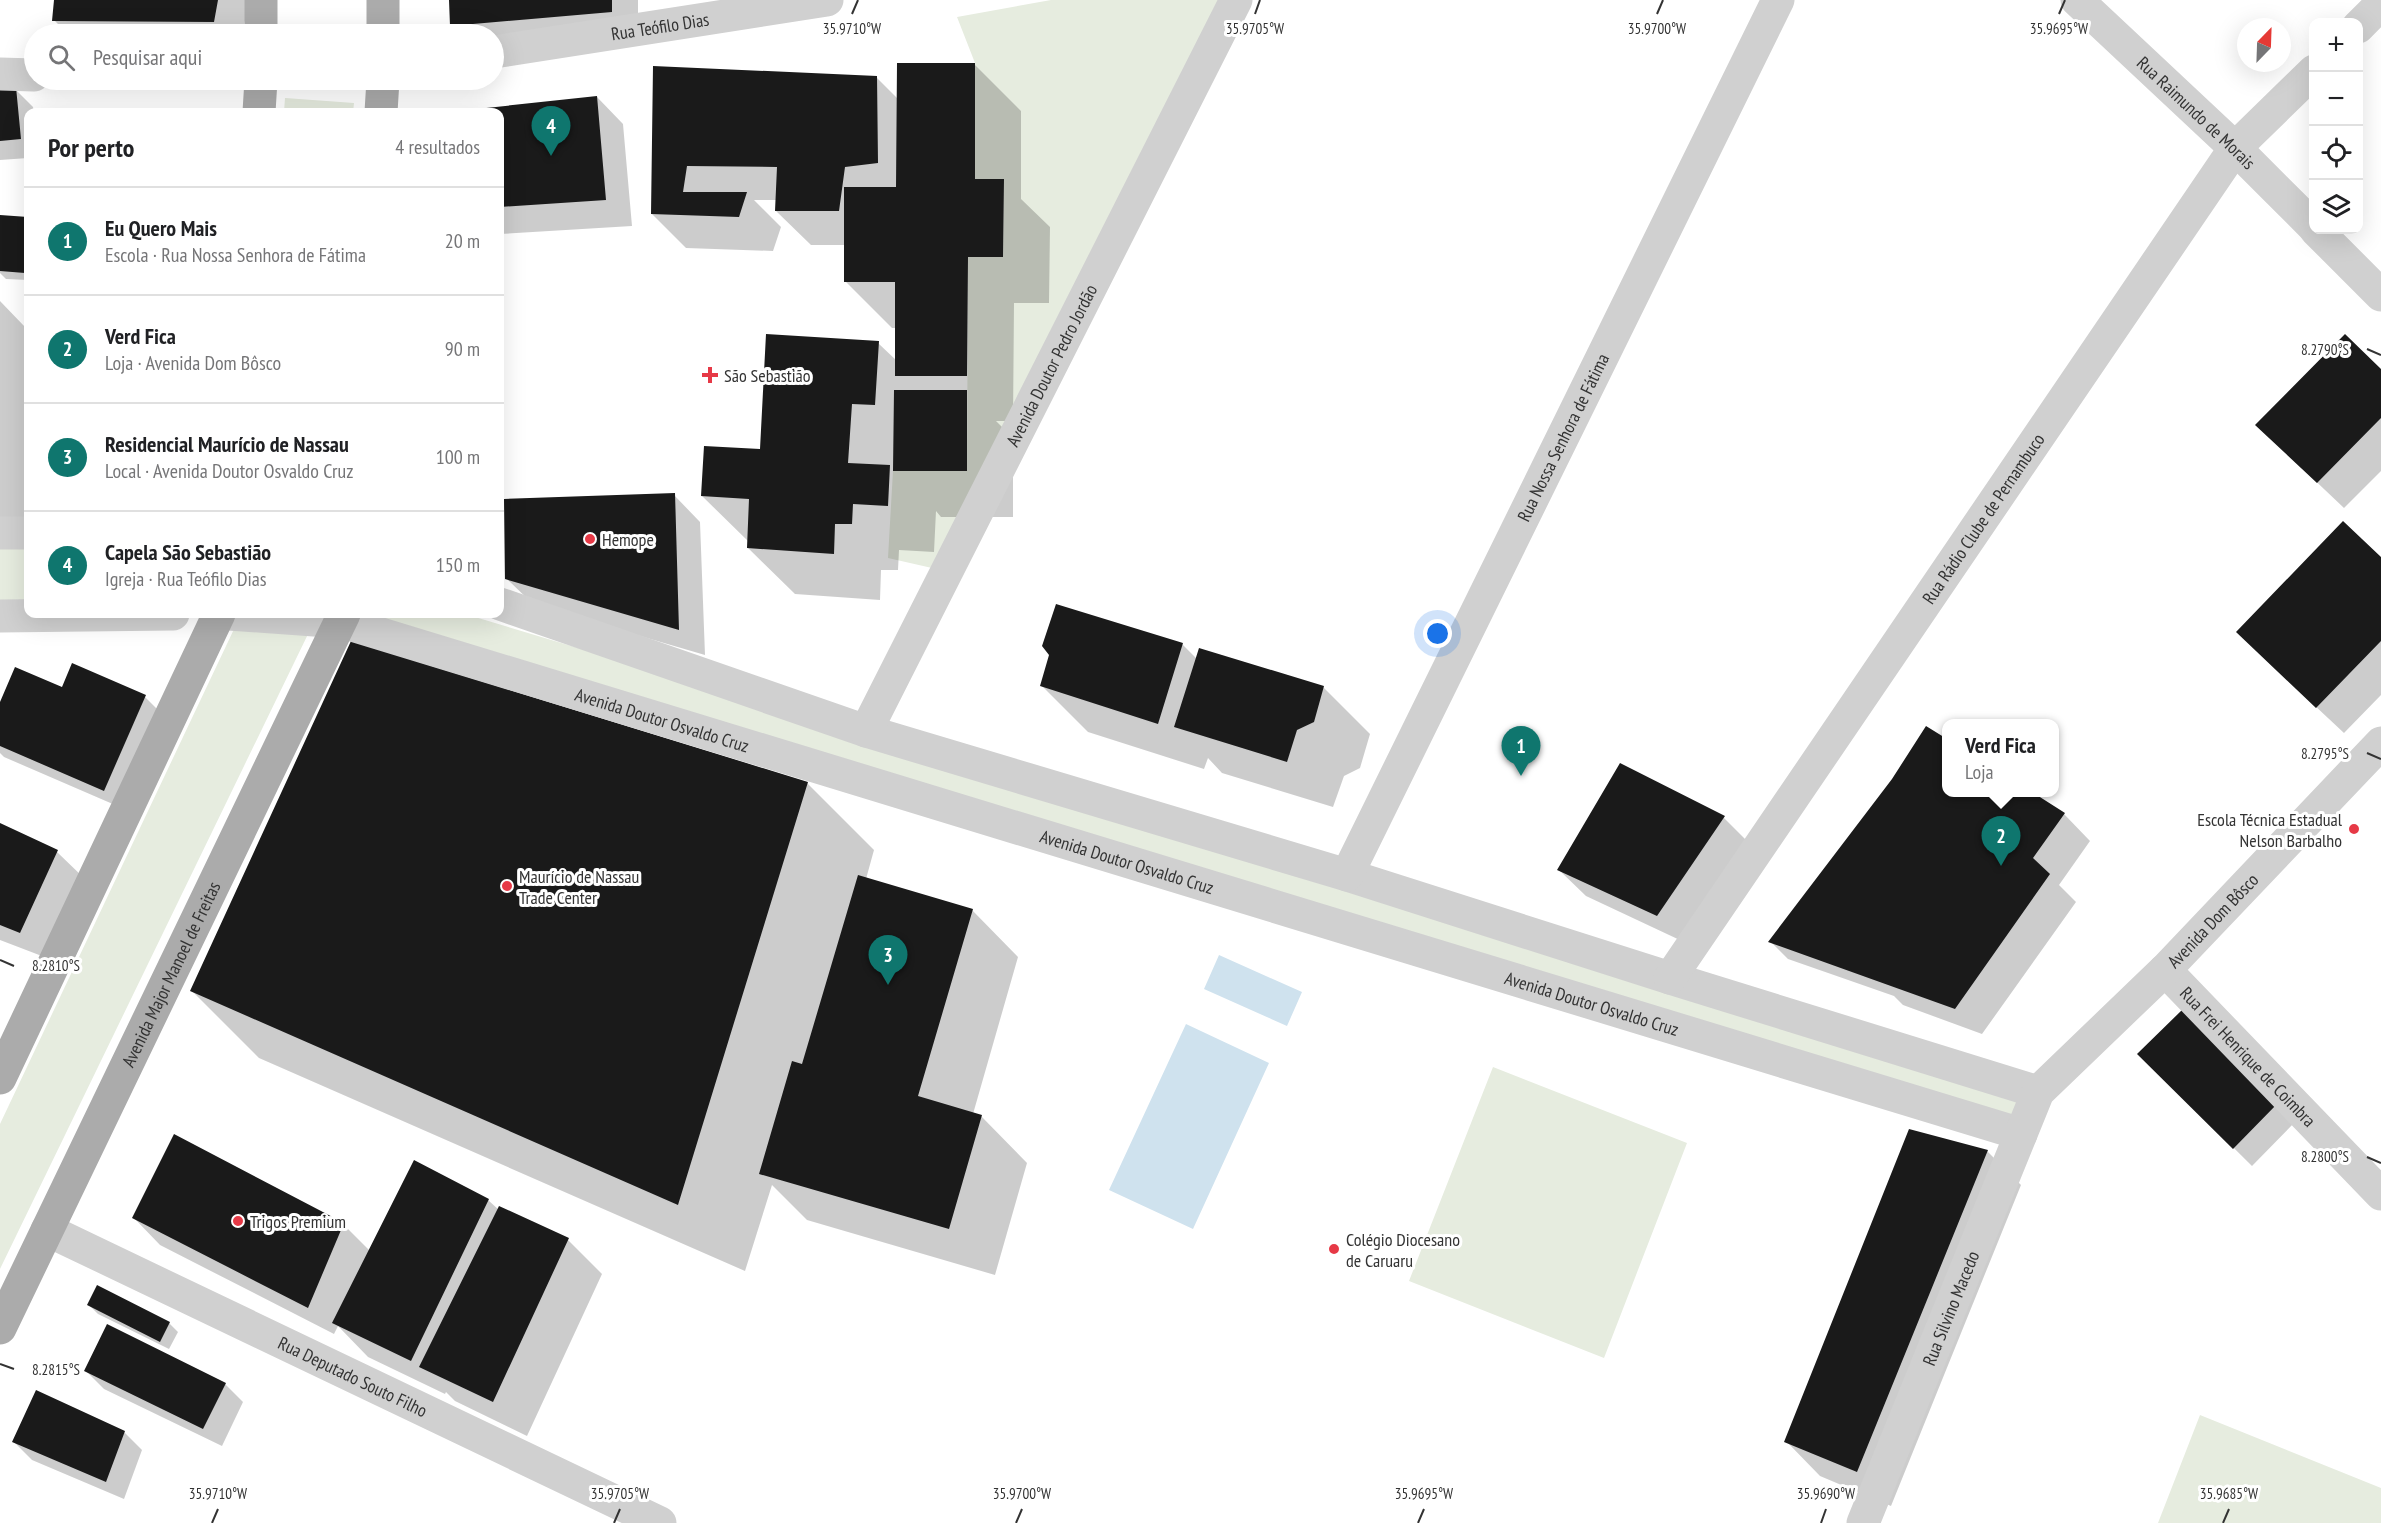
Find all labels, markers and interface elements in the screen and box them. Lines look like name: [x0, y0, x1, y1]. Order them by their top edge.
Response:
street label: Rua Teófilo Dias: [609, 7, 710, 45]
north arrow: [2237, 18, 2291, 72]
map controls: [2309, 18, 2363, 234]
button: +: [2309, 18, 2363, 72]
text: 35.9710°W: [823, 19, 881, 38]
text: 35.9705°W: [1226, 19, 1284, 38]
text: 35.9700°W: [1628, 19, 1686, 38]
text: 35.9695°W: [2030, 19, 2088, 38]
search box: [24, 24, 504, 90]
icon: search: [45, 41, 78, 74]
text: Pesquisar aqui: [93, 43, 202, 71]
street label: Rua Raimundo de Morais: [2132, 51, 2261, 174]
button: −: [2309, 72, 2363, 126]
pin: 4: [532, 106, 570, 156]
button: locate: [2309, 126, 2363, 180]
text: Por perto: [48, 131, 134, 164]
text: 4 resultados: [395, 134, 480, 160]
button: layers: [2309, 180, 2363, 234]
text: Eu Quero Mais: [105, 214, 217, 242]
text: 1: [63, 228, 72, 254]
text: 20 m: [445, 228, 480, 254]
text: Escola · Rua Nossa Senhora de Fátima: [105, 242, 366, 268]
street label: Avenida Doutor Pedro Jordão: [1001, 280, 1102, 450]
text: Verd Fica: [105, 322, 176, 350]
text: 2: [63, 336, 72, 362]
text: 90 m: [445, 336, 480, 362]
text: 8.2790°S: [2301, 340, 2349, 359]
street label: Rua Nossa Senhora de Fátima: [1512, 349, 1614, 525]
text: Loja · Avenida Dom Bôsco: [105, 350, 281, 376]
place label: São Sebastião: [724, 364, 811, 387]
marker: São Sebastião: [701, 366, 719, 384]
street label: Rua Rádio Clube de Pernambuco: [1917, 428, 2049, 608]
text: Residencial Maurício de Nassau: [105, 430, 349, 458]
text: 3: [63, 444, 72, 470]
text: 100 m: [436, 444, 480, 470]
text: Local · Avenida Doutor Osvaldo Cruz: [105, 458, 353, 484]
place label: Hemope: [602, 528, 654, 551]
marker: Hemope: [583, 532, 597, 546]
text: Capela São Sebastião: [105, 538, 271, 566]
text: 4: [63, 552, 72, 578]
text: 150 m: [436, 552, 480, 578]
text: Igreja · Rua Teófilo Dias: [105, 566, 267, 592]
your location: [1423, 619, 1452, 648]
street label: Avenida Doutor Osvaldo Cruz: [572, 682, 752, 757]
popup: [1942, 719, 2059, 797]
pin: 1: [1502, 726, 1540, 776]
text: Verd Fica: [1965, 731, 2036, 759]
text: 8.2795°S: [2301, 744, 2349, 763]
text: Loja: [1965, 759, 1993, 785]
place label: Escola Técnica Estadual Nelson Barbalho: [2197, 808, 2343, 852]
pin: 2: [1982, 816, 2020, 866]
marker: Escola Técnica Estadual Nelson Barbalho: [2347, 822, 2361, 836]
street label: Avenida Doutor Osvaldo Cruz: [1037, 824, 1217, 899]
place label: Maurício de Nassau Trade Center: [519, 865, 639, 909]
street label: Avenida Dom Bôsco: [2162, 868, 2263, 972]
street label: Avenida Major Manoel de Freitas: [116, 878, 225, 1070]
marker: Maurício de Nassau Trade Center: [500, 879, 514, 893]
pin: 3: [868, 936, 908, 985]
text: 8.2810°S: [32, 956, 80, 975]
street label: Avenida Doutor Osvaldo Cruz: [1502, 966, 1682, 1040]
street label: Rua Frei Henrique de Coimbra: [2175, 981, 2321, 1131]
text: 8.2800°S: [2301, 1147, 2349, 1166]
place label: Trigos Premium: [250, 1210, 346, 1233]
marker: Trigos Premium: [231, 1214, 245, 1228]
place label: Colégio Diocesano de Caruaru: [1346, 1228, 1460, 1272]
marker: Colégio Diocesano de Caruaru: [1327, 1242, 1341, 1256]
street label: Rua Silvino Macedo: [1917, 1247, 1984, 1369]
street label: Rua Deputado Souto Filho: [275, 1331, 431, 1422]
text: 8.2815°S: [32, 1360, 80, 1379]
text: 35.9710°W: [189, 1484, 247, 1503]
text: 35.9705°W: [591, 1484, 649, 1503]
text: 35.9700°W: [993, 1484, 1051, 1503]
text: 35.9695°W: [1395, 1484, 1453, 1503]
text: 35.9690°W: [1797, 1484, 1855, 1503]
text: 35.9685°W: [2200, 1484, 2258, 1503]

